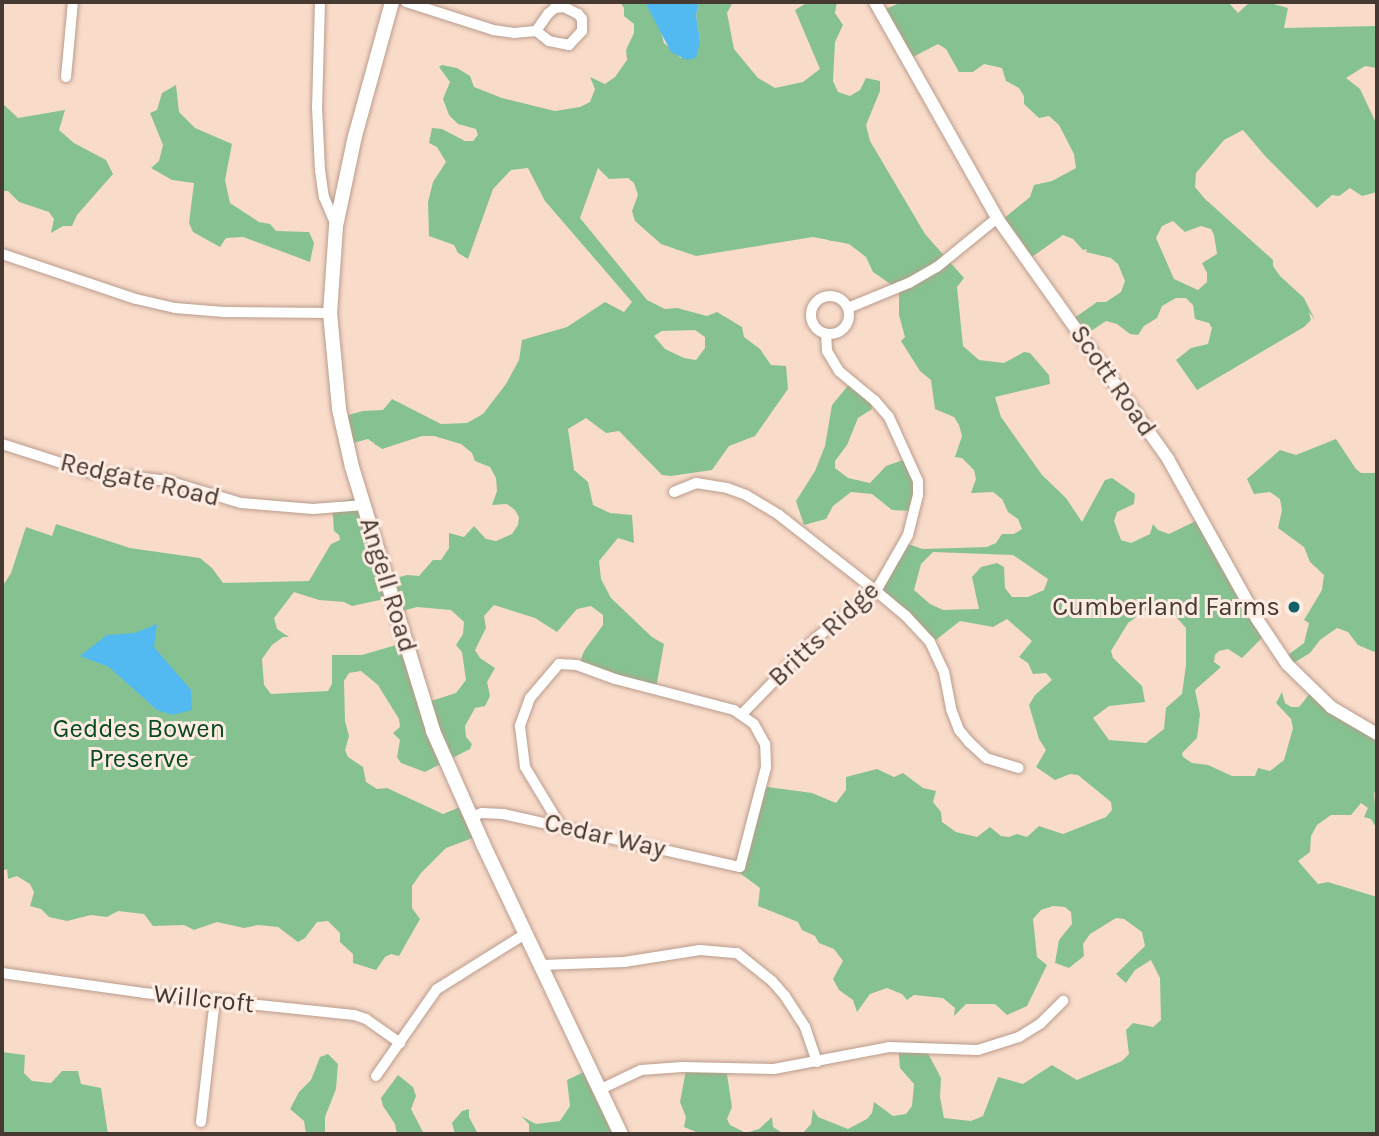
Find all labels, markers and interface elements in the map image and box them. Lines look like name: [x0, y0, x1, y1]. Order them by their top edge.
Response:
street label: Scott Road: [1063, 319, 1163, 443]
street label: Redgate Road: [57, 446, 223, 514]
street label: Angell Road: [353, 514, 423, 656]
street label: Britts Ridge: [762, 575, 886, 693]
place label: Cumberland Farms: [1052, 591, 1280, 623]
marker: Cumberland Farms: [1286, 599, 1302, 615]
park label: Geddes Bowen Preserve: [53, 713, 225, 774]
street label: Cedar Way: [541, 807, 669, 865]
street label: Willcroft: [152, 978, 256, 1020]

